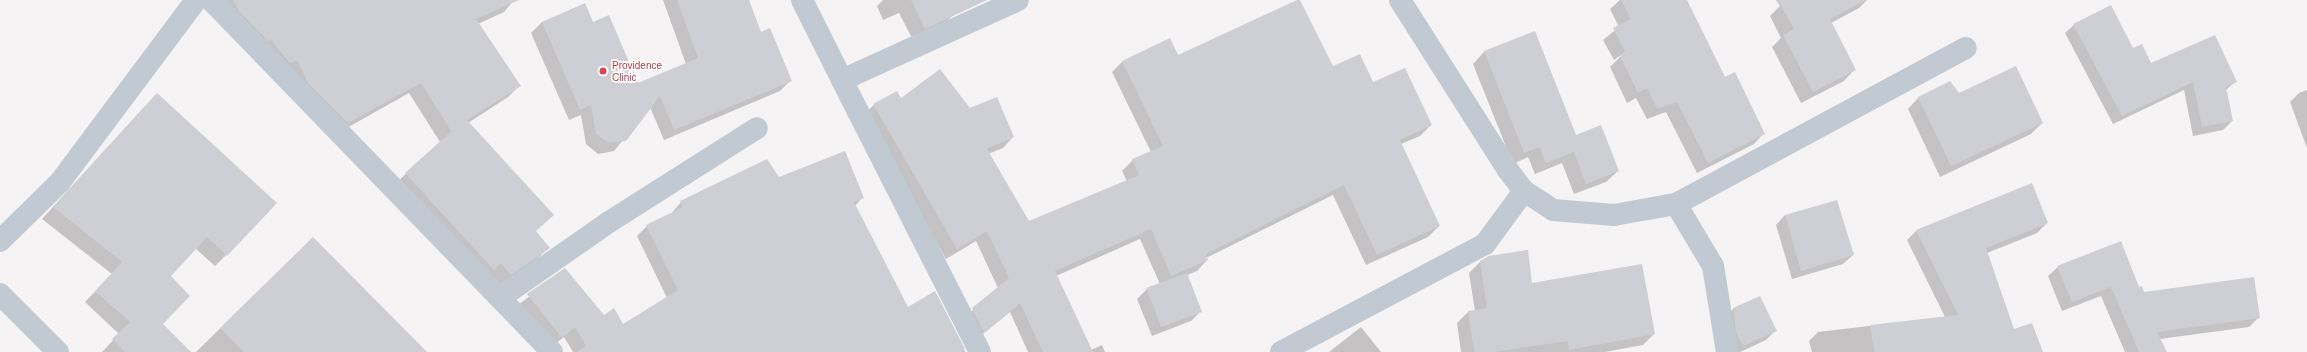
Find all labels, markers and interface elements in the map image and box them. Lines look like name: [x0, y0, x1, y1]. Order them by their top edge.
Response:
place label: Providence Clinic: [612, 59, 662, 82]
marker: Providence Clinic: [597, 65, 609, 77]

